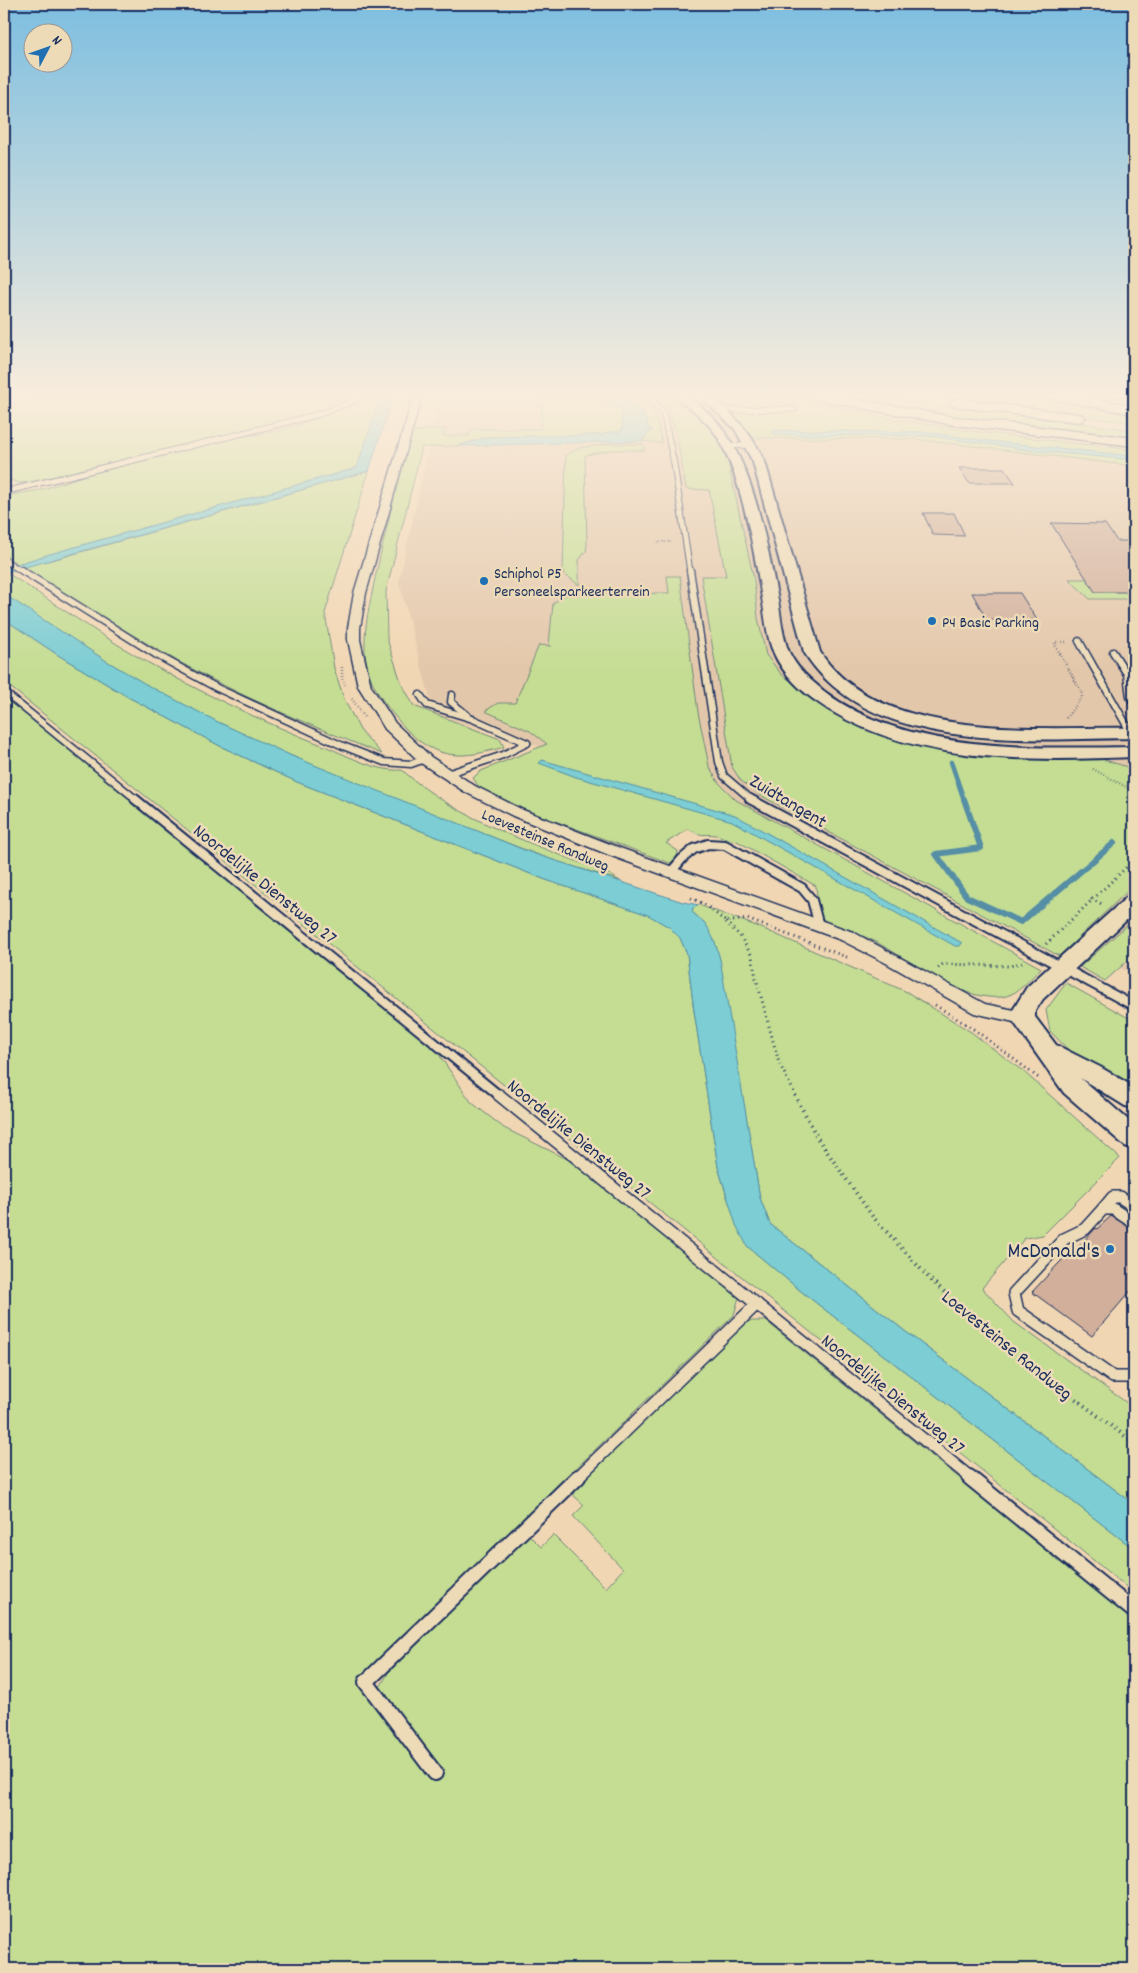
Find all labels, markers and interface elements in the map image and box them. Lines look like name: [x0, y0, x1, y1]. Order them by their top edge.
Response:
north arrow: [22, 22, 72, 72]
text: N: [46, 32, 66, 50]
place label: Schiphol P5 Personeelsparkeerterrein: [494, 563, 650, 604]
marker: Schiphol P5 Personeelsparkeerterrein: [478, 575, 490, 587]
place label: P4 Basic Parking: [942, 612, 1039, 635]
marker: P4 Basic Parking: [926, 615, 938, 627]
street label: Zuidtangent: [743, 769, 831, 837]
street label: Loevesteinse Randweg: [478, 804, 612, 879]
street label: Noordelijke Dienstweg 27: [186, 819, 342, 952]
street label: Noordelijke Dienstweg 27: [500, 1074, 656, 1207]
place label: McDonald's: [1007, 1237, 1100, 1268]
marker: McDonald's: [1104, 1243, 1116, 1255]
street label: Loevesteinse Randweg: [934, 1285, 1077, 1408]
street label: Noordelijke Dienstweg 27: [814, 1329, 970, 1462]

